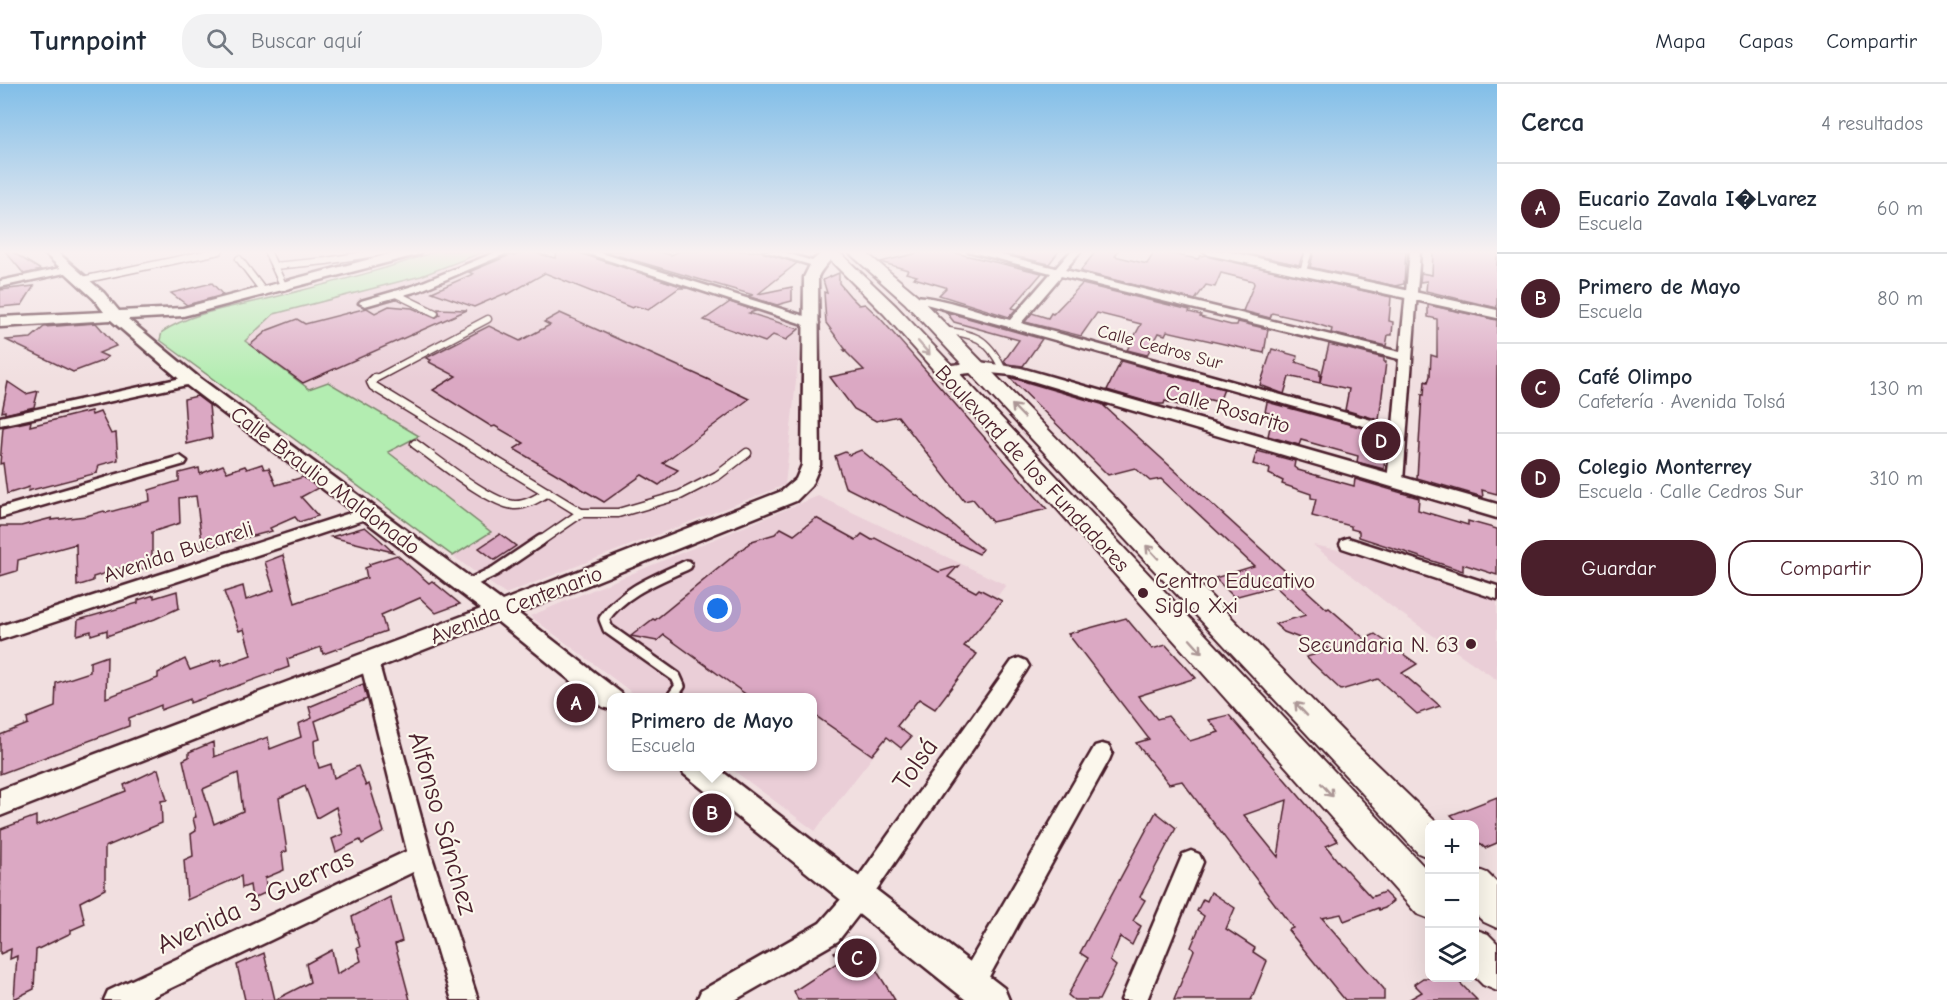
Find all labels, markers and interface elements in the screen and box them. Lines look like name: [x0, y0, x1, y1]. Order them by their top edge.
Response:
search box: [182, 14, 602, 68]
text: Turnpoint: [30, 25, 146, 57]
icon: search: [203, 25, 236, 58]
text: Buscar aquí: [251, 28, 362, 54]
text: Mapa: [1655, 29, 1706, 53]
text: Capas: [1739, 29, 1793, 53]
text: Compartir: [1826, 29, 1917, 53]
text: Cerca: [1521, 108, 1585, 138]
text: 4 resultados: [1821, 112, 1923, 135]
text: Eucario Zavala I�Lvarez: [1578, 186, 1816, 212]
text: A: [1535, 197, 1546, 220]
text: 60 m: [1877, 197, 1923, 220]
text: Escuela: [1578, 212, 1643, 235]
text: Primero de Mayo: [1578, 274, 1741, 300]
text: B: [1534, 287, 1547, 310]
text: 80 m: [1877, 287, 1923, 310]
text: Escuela: [1578, 300, 1643, 323]
street label: Calle Cedros Sur: [1095, 321, 1226, 375]
one-way arrow: [917, 340, 931, 355]
street label: Boulevard de los Fundadores: [930, 360, 1135, 577]
text: Café Olimpo: [1578, 364, 1692, 390]
text: C: [1534, 377, 1547, 400]
text: 130 m: [1870, 377, 1923, 400]
street label: Calle Rosarito: [1162, 379, 1293, 439]
text: Cafetería · Avenida Tolsá: [1578, 390, 1786, 413]
street label: Calle Braulio Maldonado: [225, 401, 425, 561]
one-way arrow: [1010, 403, 1025, 418]
pin: D: [1362, 418, 1400, 464]
text: Colegio Monterrey: [1578, 454, 1752, 480]
text: D: [1534, 467, 1547, 490]
text: 310 m: [1870, 467, 1923, 490]
text: Escuela · Calle Cedros Sur: [1578, 480, 1803, 503]
street label: Avenida Bucareli: [100, 515, 257, 588]
button: Guardar: [1521, 540, 1716, 596]
button: Compartir: [1728, 540, 1923, 596]
one-way arrow: [1145, 545, 1159, 560]
street label: Avenida Centenario: [427, 560, 606, 650]
place label: Centro Educativo Siglo Xxi: [1155, 568, 1315, 619]
marker: Centro Educativo Siglo Xxi: [1136, 586, 1150, 600]
your location: [703, 594, 732, 623]
place label: Secundaria N. 63: [1298, 632, 1459, 658]
marker: Secundaria N. 63: [1464, 637, 1478, 651]
one-way arrow: [1189, 638, 1203, 653]
pin: A: [556, 680, 596, 726]
popup: [607, 693, 817, 771]
one-way arrow: [1293, 701, 1308, 716]
text: Primero de Mayo: [631, 708, 793, 734]
street label: Alfonso Sánchez: [402, 728, 484, 918]
street label: Tolsá: [886, 732, 944, 796]
text: Escuela: [631, 734, 696, 757]
one-way arrow: [1320, 783, 1334, 798]
pin: B: [692, 790, 732, 836]
map controls: [1425, 820, 1479, 982]
button: +: [1425, 820, 1479, 874]
street label: Avenida 3 Guerras: [152, 842, 359, 961]
button: −: [1425, 874, 1479, 928]
button: layers: [1425, 928, 1479, 982]
pin: C: [838, 936, 876, 980]

